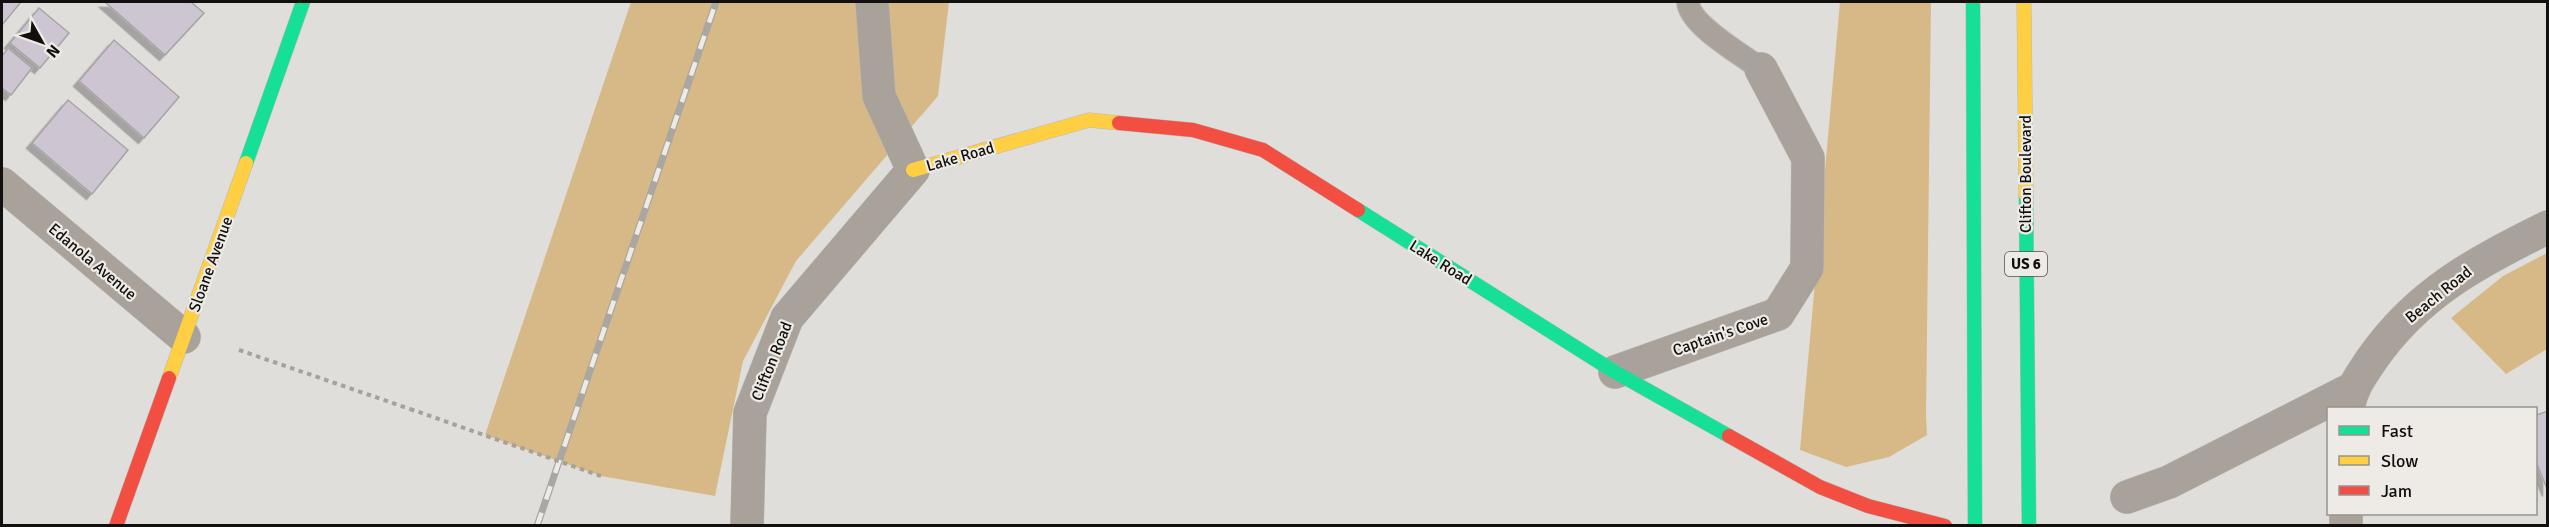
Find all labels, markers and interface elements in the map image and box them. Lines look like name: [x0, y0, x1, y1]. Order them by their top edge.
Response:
north arrow: [12, 12, 72, 72]
text: N: [41, 40, 64, 62]
street label: Clifton Boulevard: [2016, 115, 2036, 233]
street label: Lake Road: [924, 138, 997, 176]
street label: Sloane Avenue: [184, 214, 237, 315]
street label: Edanola Avenue: [44, 219, 141, 304]
street label: Lake Road: [1406, 236, 1475, 290]
road number: US 6: [2005, 252, 2047, 276]
street label: Beach Road: [2401, 262, 2476, 328]
street label: Captain's Cove: [1670, 309, 1771, 361]
street label: Clifton Road: [747, 319, 797, 404]
legend: [2327, 407, 2537, 515]
text: Fast: [2381, 420, 2413, 442]
text: Slow: [2381, 450, 2418, 472]
text: Jam: [2381, 480, 2412, 502]

